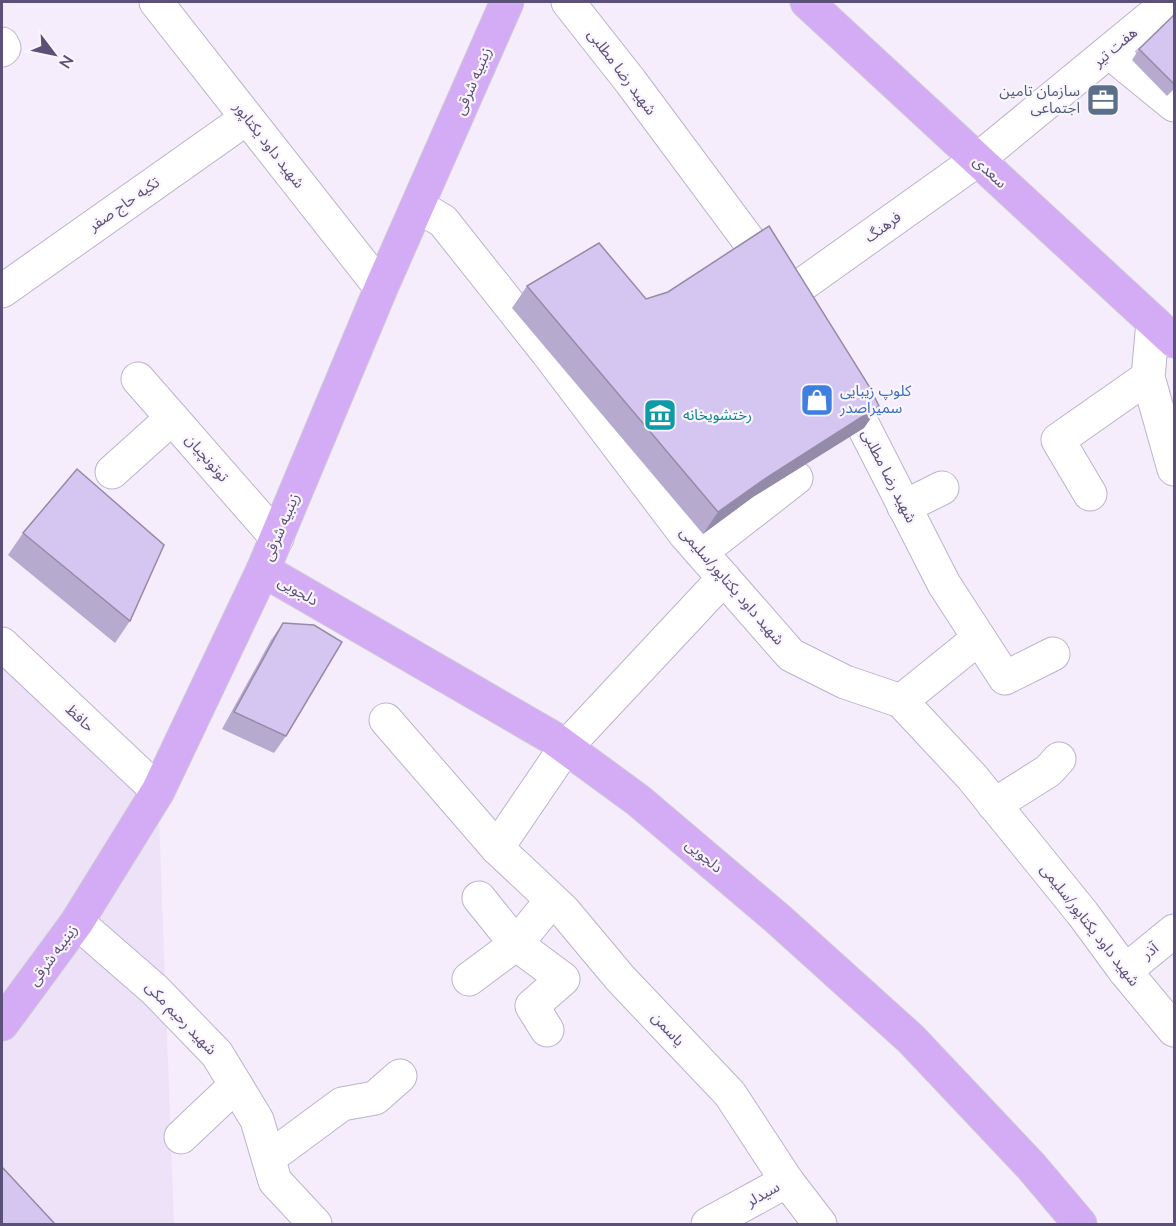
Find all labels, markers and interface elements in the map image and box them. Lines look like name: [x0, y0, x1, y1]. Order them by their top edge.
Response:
street label: هفت تیر: [1088, 23, 1141, 72]
north arrow: [24, 24, 84, 84]
street label: شهید رضا مطلبی: [583, 25, 661, 119]
street label: زینبیه شرقی: [450, 44, 496, 118]
text: N: [53, 51, 78, 72]
place label: سازمان تامین اجتماعی: [999, 81, 1080, 118]
office icon: سازمان تامین اجتماعی: [1085, 82, 1121, 118]
street label: شهید داود یکتاپور: [228, 97, 309, 193]
street label: سعدی: [969, 151, 1011, 193]
street label: تکیه حاج صفر: [84, 172, 165, 238]
street label: فرهنگ: [861, 207, 905, 247]
place label: کلوپ زیبایی سمیراصدر: [839, 381, 912, 418]
shop icon: کلوپ زیبایی سمیراصدر: [799, 382, 835, 418]
museum icon: رختشویخانه: [642, 397, 678, 433]
place label: رختشویخانه: [683, 405, 752, 425]
street label: شهید رضا مطلبی: [857, 426, 921, 527]
street label: توتونچیان: [181, 430, 233, 486]
street label: زینبیه شرقی: [258, 490, 304, 564]
street label: شهید داود یکتاپور/سلیمی: [675, 523, 789, 649]
street label: دلجویی: [274, 572, 322, 610]
street label: حافظ: [61, 700, 99, 736]
street label: دلجویی: [681, 834, 727, 878]
street label: شهید داود یکتاپور/سلیمی: [1036, 860, 1144, 991]
street label: زینبیه شرقی: [24, 920, 82, 990]
street label: آذر: [1137, 938, 1163, 964]
street label: شهید رحیم مکی: [140, 977, 221, 1060]
street label: یاسمن: [647, 1007, 689, 1051]
street label: سیدلر: [742, 1177, 783, 1212]

